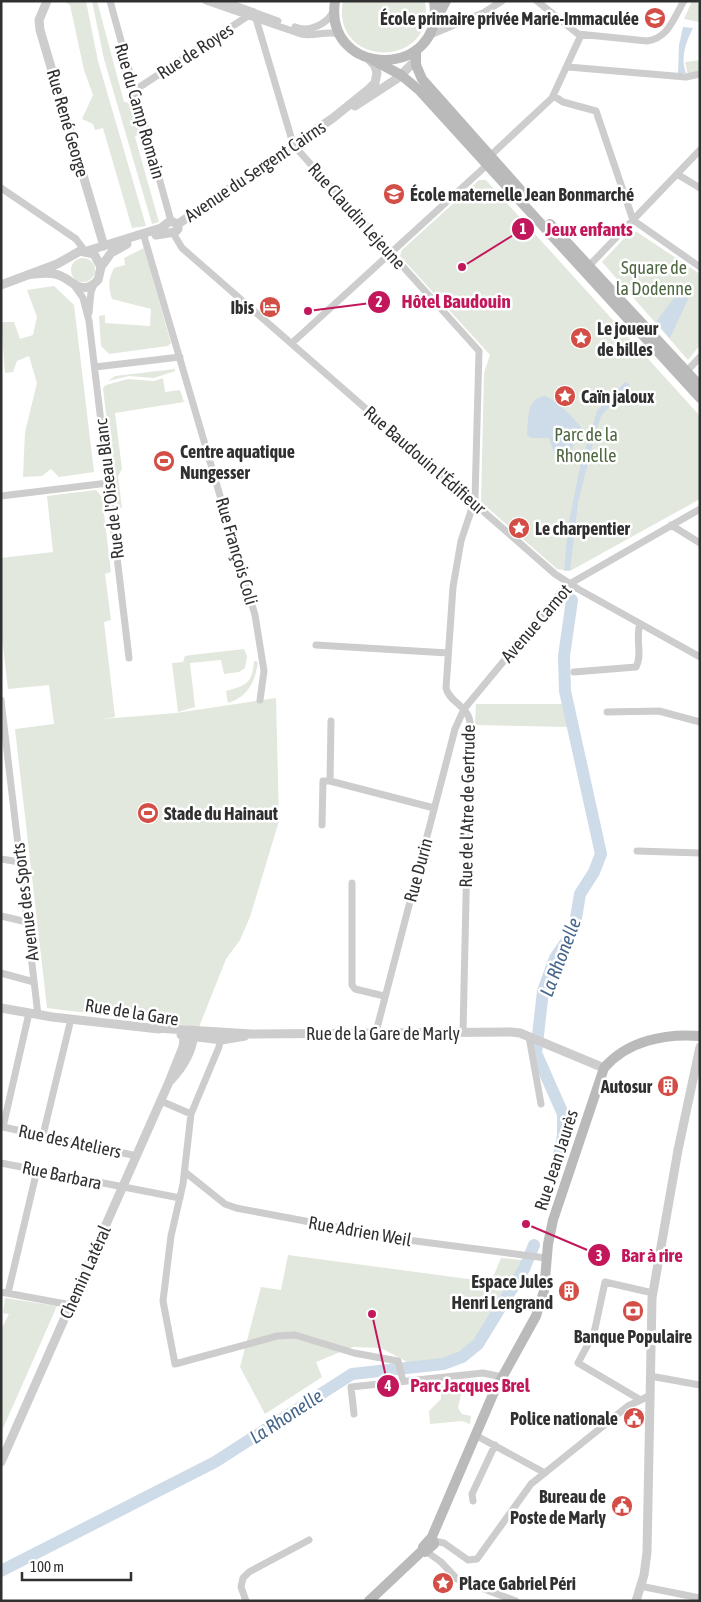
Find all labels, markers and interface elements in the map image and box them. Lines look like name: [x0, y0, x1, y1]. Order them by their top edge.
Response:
school or university icon: École primaire privée Marie-Immaculée: [643, 6, 667, 30]
place label: École primaire privée Marie-Immaculée: [380, 8, 639, 29]
street label: Rue de Royes: [153, 19, 237, 83]
street label: Rue du Camp Romain: [111, 41, 169, 181]
street label: Rue René George: [43, 67, 93, 179]
street label: Avenue du Sergent Cairns: [181, 116, 329, 226]
street label: Rue Claudin Lejeune: [304, 159, 410, 273]
school or university icon: École maternelle Jean Bonmarché: [382, 182, 406, 206]
place label: École maternelle Jean Bonmarché: [410, 184, 634, 205]
callout: Jeux enfants: [510, 212, 643, 246]
text: Jeux enfants: [544, 218, 633, 240]
text: 1: [519, 220, 527, 237]
park label: Square de la Dodenne: [616, 257, 692, 299]
callout: Hôtel Baudouin: [367, 285, 521, 319]
text: Hôtel Baudouin: [401, 290, 511, 312]
text: 2: [375, 293, 383, 310]
hotel icon: Ibis: [258, 295, 282, 319]
place label: Ibis: [230, 297, 255, 318]
place label: Le joueur de billes: [597, 318, 659, 360]
place icon: Le joueur de billes: [569, 326, 593, 350]
place icon: Caïn jaloux: [553, 384, 577, 408]
place label: Caïn jaloux: [581, 386, 655, 407]
street label: Rue Baudouin l'Édifieur: [360, 401, 491, 519]
street label: Rue de l'Oiseau Blanc: [90, 417, 128, 560]
park label: Parc de la Rhonelle: [554, 424, 618, 466]
place label: Centre aquatique Nungesser: [180, 441, 295, 483]
sports icon: Centre aquatique Nungesser: [152, 449, 176, 473]
street label: Rue François Coli: [212, 495, 262, 607]
place icon: Le charpentier: [507, 516, 531, 540]
place label: Le charpentier: [535, 518, 631, 539]
street label: Avenue Carnot: [496, 580, 576, 666]
street label: Rue de l'Atre de Gertrude: [455, 724, 479, 888]
sports icon: Stade du Hainaut: [136, 801, 160, 825]
place label: Stade du Hainaut: [164, 803, 279, 824]
street label: Rue Durin: [399, 836, 437, 904]
street label: Avenue des Sports: [7, 842, 43, 962]
water label: La Rhonelle: [535, 914, 585, 1000]
street label: Rue de la Gare: [84, 994, 180, 1030]
street label: Rue de la Gare de Marly: [306, 1023, 460, 1044]
building icon: Autosur: [656, 1074, 680, 1098]
place label: Autosur: [600, 1076, 653, 1097]
street label: Rue Jean Jaurès: [530, 1107, 582, 1213]
street label: Rue des Ateliers: [17, 1120, 123, 1162]
street label: Rue Barbara: [20, 1156, 104, 1194]
street label: Rue Adrien Weil: [307, 1212, 413, 1250]
street label: Chemin Latéral: [55, 1222, 115, 1322]
callout: Bar à rire: [586, 1238, 693, 1272]
text: Bar à rire: [621, 1244, 683, 1266]
text: 3: [595, 1247, 603, 1264]
place label: Espace Jules Henri Lengrand: [452, 1271, 554, 1313]
building icon: Espace Jules Henri Lengrand: [557, 1279, 581, 1303]
bank icon: Banque Populaire: [621, 1299, 645, 1323]
place label: Banque Populaire: [574, 1326, 692, 1347]
callout: Parc Jacques Brel: [375, 1369, 539, 1403]
text: Parc Jacques Brel: [410, 1374, 531, 1396]
text: 4: [383, 1377, 392, 1394]
water label: La Rhonelle: [245, 1384, 327, 1448]
public building icon: Police nationale: [622, 1406, 646, 1430]
place label: Police nationale: [510, 1408, 618, 1429]
place label: Bureau de Poste de Marly: [510, 1486, 607, 1528]
public building icon: Bureau de Poste de Marly: [610, 1494, 634, 1518]
scale bar: [22, 1550, 131, 1582]
text: 100 m: [30, 1558, 64, 1575]
place icon: Place Gabriel Péri: [431, 1571, 455, 1595]
place label: Place Gabriel Péri: [459, 1573, 576, 1594]

